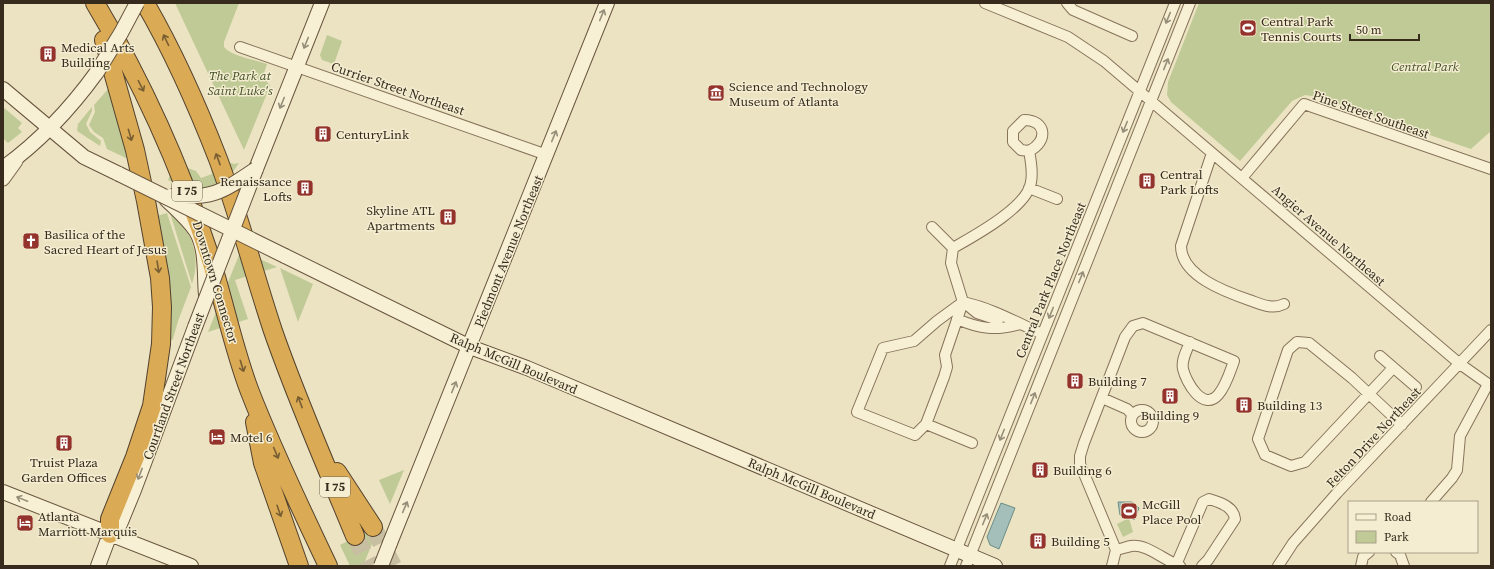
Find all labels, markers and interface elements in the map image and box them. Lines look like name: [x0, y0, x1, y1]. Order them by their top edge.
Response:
one-way arrow: [599, 9, 607, 21]
one-way arrow: [1164, 12, 1172, 24]
place label: Central Park Tennis Courts: [1261, 13, 1342, 45]
scale bar: [1350, 16, 1419, 42]
sports icon: Central Park Tennis Courts: [1238, 18, 1258, 38]
text: 50 m: [1356, 22, 1382, 38]
one-way arrow: [162, 35, 169, 47]
one-way arrow: [301, 37, 309, 49]
place label: Medical Arts Building: [61, 39, 135, 71]
building icon: Medical Arts Building: [38, 44, 58, 64]
street label: Currier Street Northeast: [329, 58, 467, 119]
park label: Central Park: [1391, 58, 1460, 75]
one-way arrow: [1162, 59, 1170, 71]
park label: The Park at Saint Luke's: [207, 67, 273, 99]
place label: Science and Technology Museum of Atlanta: [729, 78, 868, 110]
one-way arrow: [138, 80, 145, 92]
museum icon: Science and Technology Museum of Atlanta: [706, 83, 726, 103]
street label: Pine Street Southeast: [1310, 87, 1432, 143]
one-way arrow: [278, 96, 286, 108]
one-way arrow: [1121, 121, 1129, 133]
building icon: CenturyLink: [313, 124, 333, 144]
place label: CenturyLink: [336, 126, 410, 143]
one-way arrow: [127, 128, 135, 141]
one-way arrow: [551, 130, 559, 142]
one-way arrow: [213, 154, 221, 166]
place label: Central Park Lofts: [1160, 166, 1219, 198]
building icon: Central Park Lofts: [1137, 171, 1157, 191]
street label: Piedmont Avenue Northeast: [470, 172, 547, 330]
place label: Renaissance Lofts: [220, 173, 292, 205]
building icon: Renaissance Lofts: [295, 178, 315, 198]
road number: I 75: [172, 181, 202, 201]
street label: Angier Avenue Northeast: [1268, 181, 1390, 290]
street label: Central Park Place Northeast: [1011, 199, 1090, 361]
place label: Skyline ATL Apartments: [366, 202, 435, 234]
building icon: Skyline ATL Apartments: [438, 207, 458, 227]
street label: Downtown Connector: [189, 219, 242, 346]
place label: Basilica of the Sacred Heart of Jesus: [44, 226, 167, 258]
church icon: Basilica of the Sacred Heart of Jesus: [21, 231, 41, 251]
one-way arrow: [154, 260, 162, 273]
one-way arrow: [1078, 272, 1085, 284]
one-way arrow: [1047, 306, 1054, 318]
street label: Courtland Street Northeast: [139, 310, 208, 462]
street label: Ralph McGill Boulevard: [447, 329, 581, 398]
one-way arrow: [239, 359, 246, 372]
building icon: Building 7: [1065, 371, 1085, 391]
place label: Building 7: [1088, 373, 1147, 390]
one-way arrow: [451, 381, 459, 393]
street label: Felton Drive Northeast: [1322, 383, 1425, 491]
building icon: Building 9: [1160, 386, 1180, 406]
one-way arrow: [1030, 392, 1037, 404]
building icon: Building 13: [1234, 395, 1254, 415]
one-way arrow: [296, 396, 304, 408]
place label: Building 13: [1257, 397, 1322, 414]
place label: Building 9: [1141, 407, 1199, 424]
hotel icon: Motel 6: [207, 427, 227, 447]
place label: Motel 6: [230, 429, 273, 446]
one-way arrow: [998, 429, 1006, 441]
building icon: Truist Plaza Garden Offices: [54, 433, 74, 453]
one-way arrow: [273, 446, 281, 458]
place label: Truist Plaza Garden Offices: [21, 454, 107, 486]
street label: Ralph McGill Boulevard: [745, 454, 879, 523]
building icon: Building 6: [1030, 460, 1050, 480]
place label: Building 6: [1053, 462, 1112, 479]
one-way arrow: [136, 467, 144, 479]
road number: I 75: [320, 477, 350, 497]
one-way arrow: [16, 495, 28, 503]
place label: McGill Place Pool: [1142, 496, 1202, 528]
one-way arrow: [402, 501, 410, 513]
sports icon: McGill Place Pool: [1119, 501, 1139, 521]
legend: [1348, 501, 1478, 553]
one-way arrow: [276, 504, 283, 517]
place label: Atlanta Marriott Marquis: [38, 508, 138, 540]
text: Road: [1384, 509, 1411, 525]
hotel icon: Atlanta Marriott Marquis: [15, 513, 35, 533]
one-way arrow: [981, 513, 989, 525]
text: Park: [1384, 529, 1409, 545]
building icon: Building 5: [1028, 531, 1048, 551]
place label: Building 5: [1051, 533, 1110, 550]

